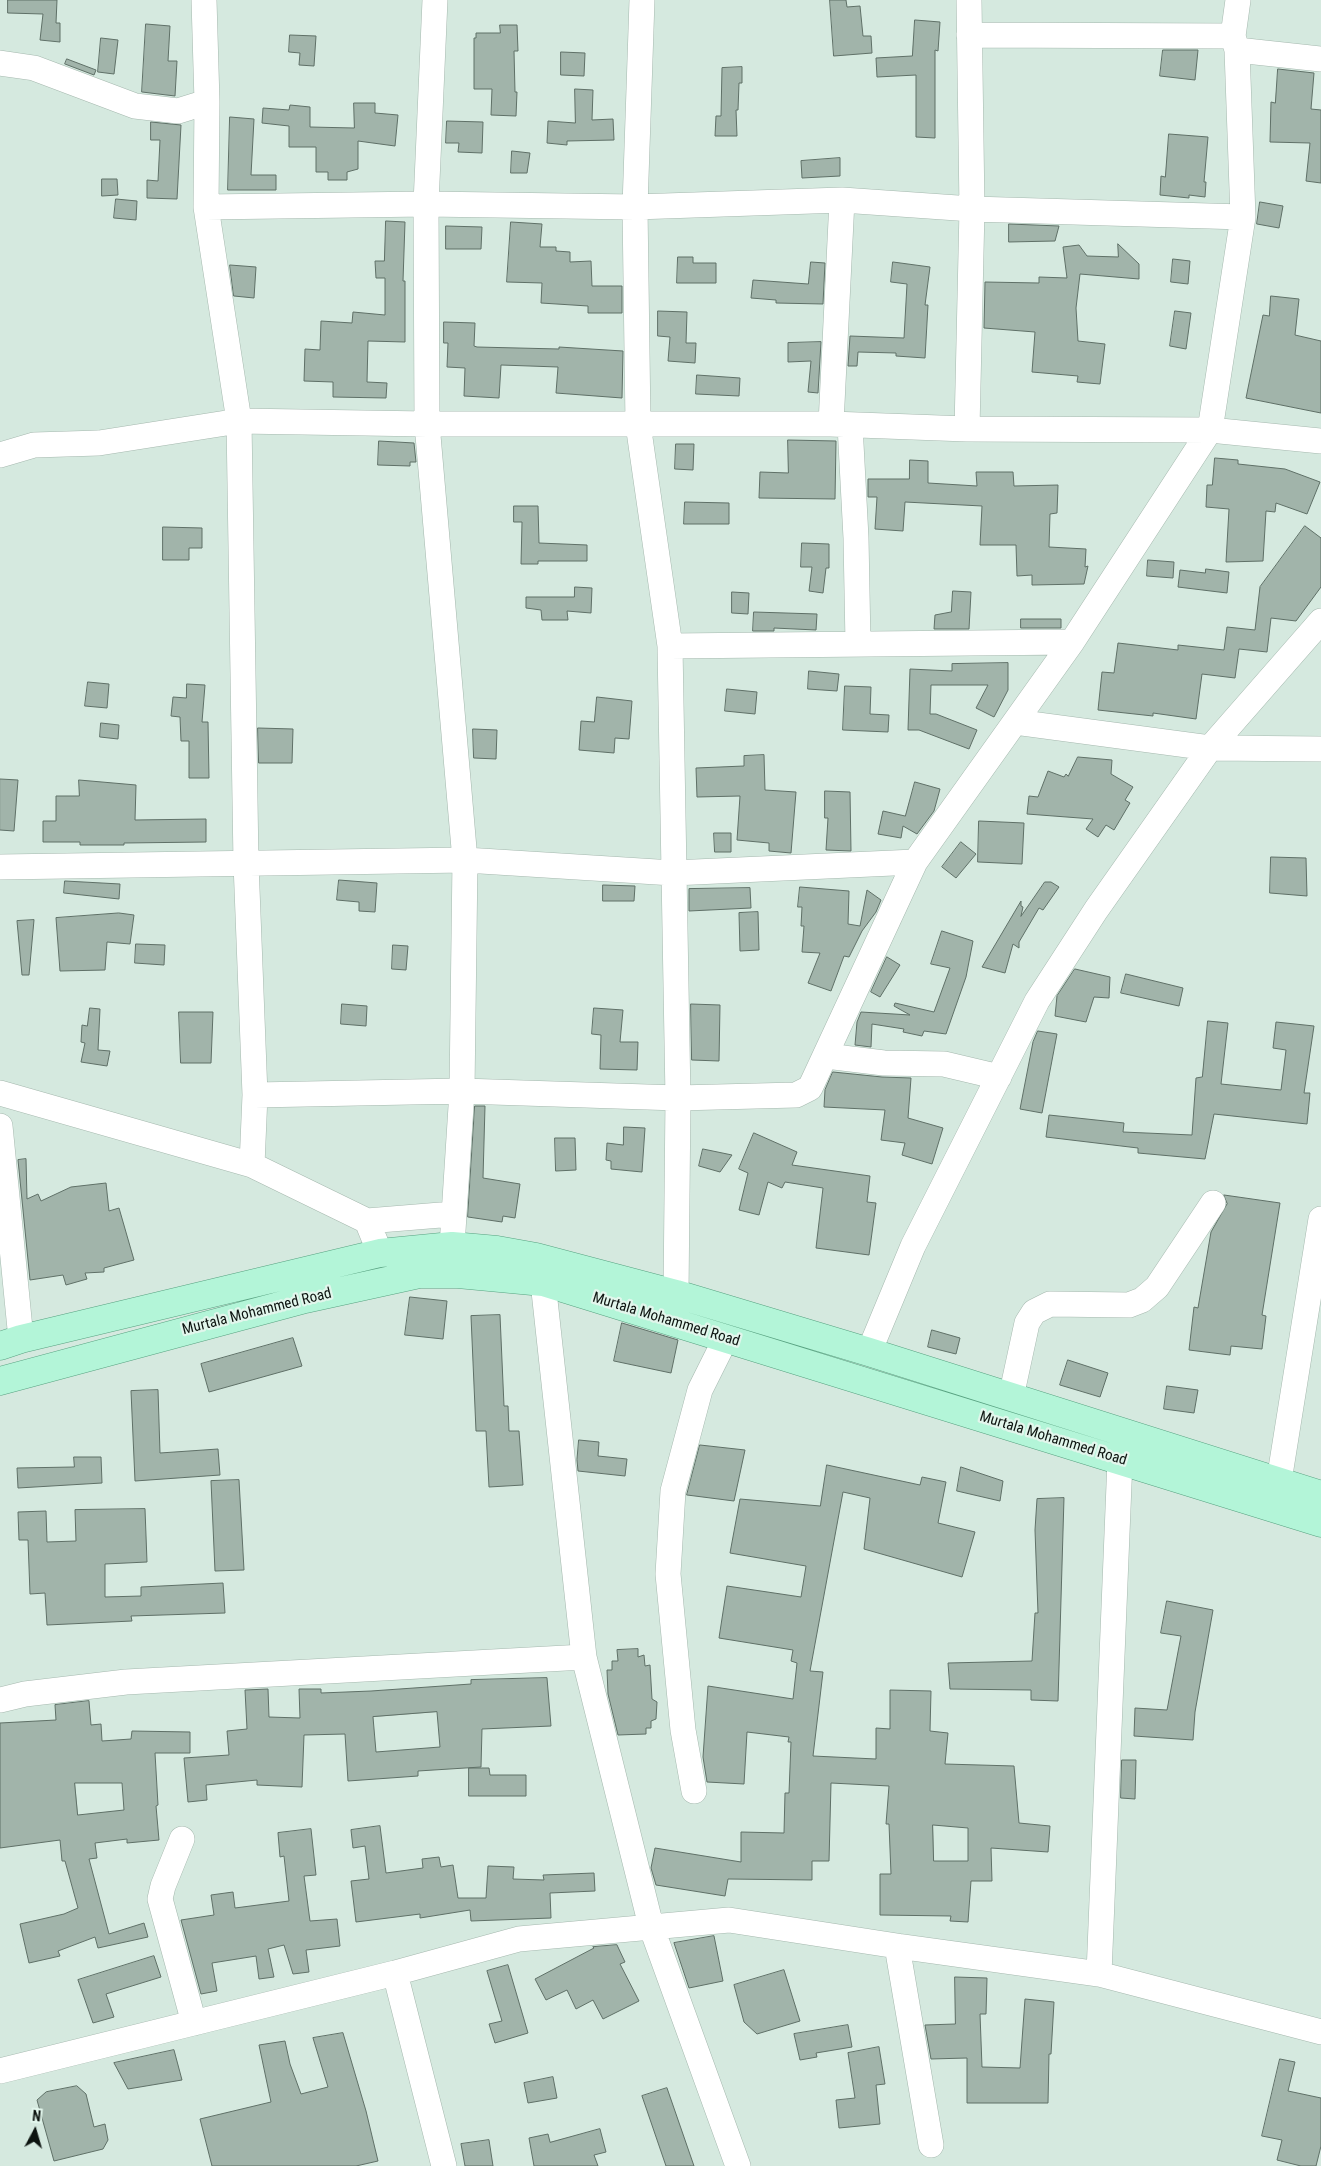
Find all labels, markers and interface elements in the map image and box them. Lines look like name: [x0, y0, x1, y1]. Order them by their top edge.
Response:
street label: Murtala Mohammed Road: [181, 1285, 333, 1339]
street label: Murtala Mohammed Road: [590, 1289, 742, 1351]
street label: Murtala Mohammed Road: [977, 1408, 1129, 1470]
north arrow: [10, 2106, 60, 2156]
text: N: [31, 2108, 42, 2124]

